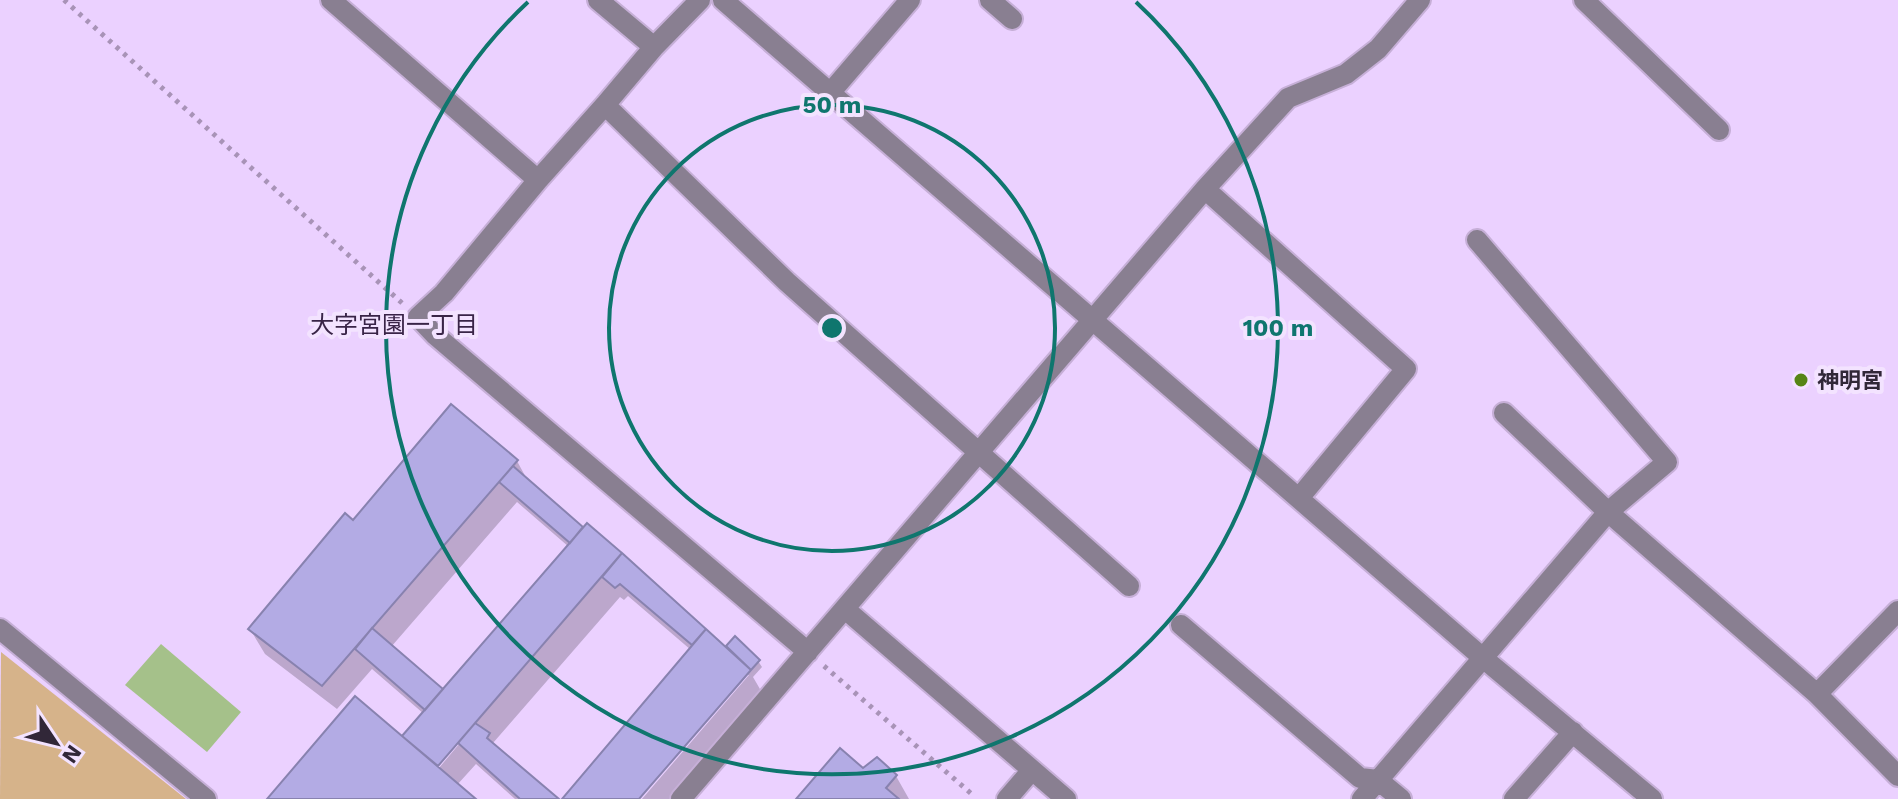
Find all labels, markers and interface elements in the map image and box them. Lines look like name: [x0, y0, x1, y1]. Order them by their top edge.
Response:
text: 50 m: [803, 91, 861, 119]
district label: 大字宮園一丁目: [310, 311, 478, 339]
centre of rings: [818, 314, 846, 342]
text: 100 m: [1243, 314, 1313, 342]
place label: 神明宮: [1817, 368, 1883, 393]
marker: 神明宮: [1792, 371, 1810, 389]
north arrow: [16, 703, 96, 783]
text: N: [57, 740, 87, 768]

